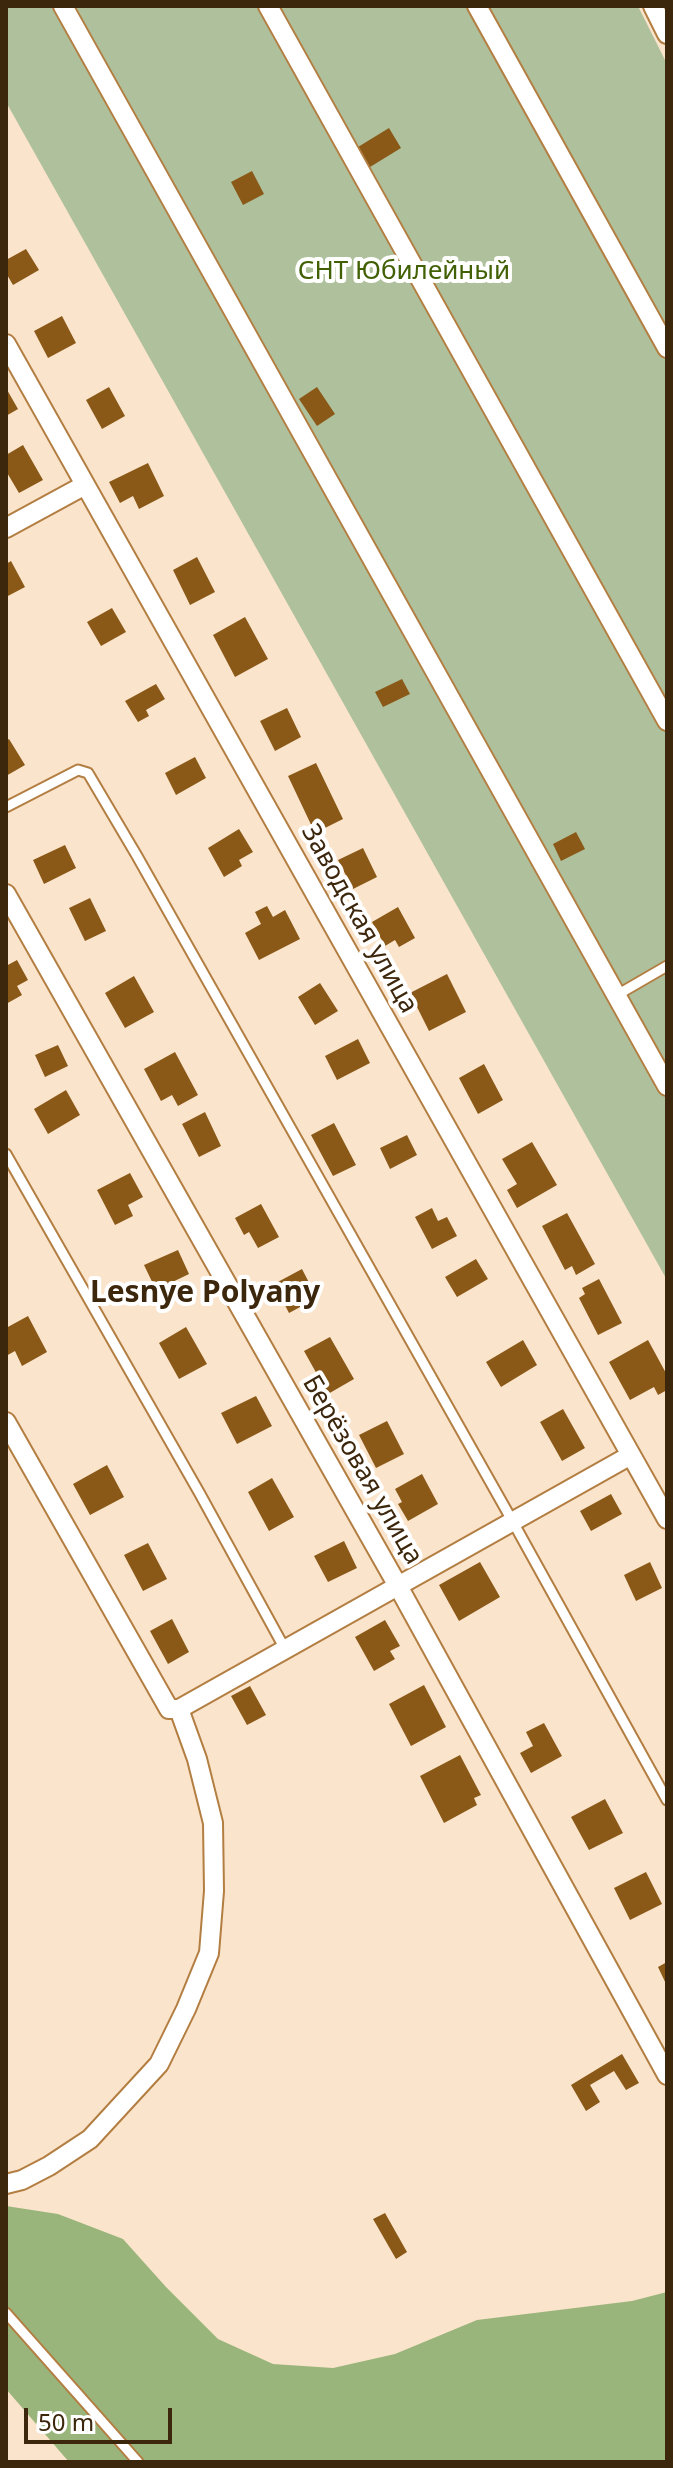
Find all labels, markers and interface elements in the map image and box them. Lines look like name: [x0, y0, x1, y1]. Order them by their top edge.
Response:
park label: СНТ Юбилейный: [298, 256, 510, 288]
street label: Заводская улица: [294, 819, 424, 1019]
district label: Lesnye Polyany: [90, 1275, 320, 1311]
street label: Берёзовая улица: [295, 1370, 429, 1570]
scale bar: [28, 2392, 176, 2442]
text: 50 m: [38, 2405, 94, 2438]

